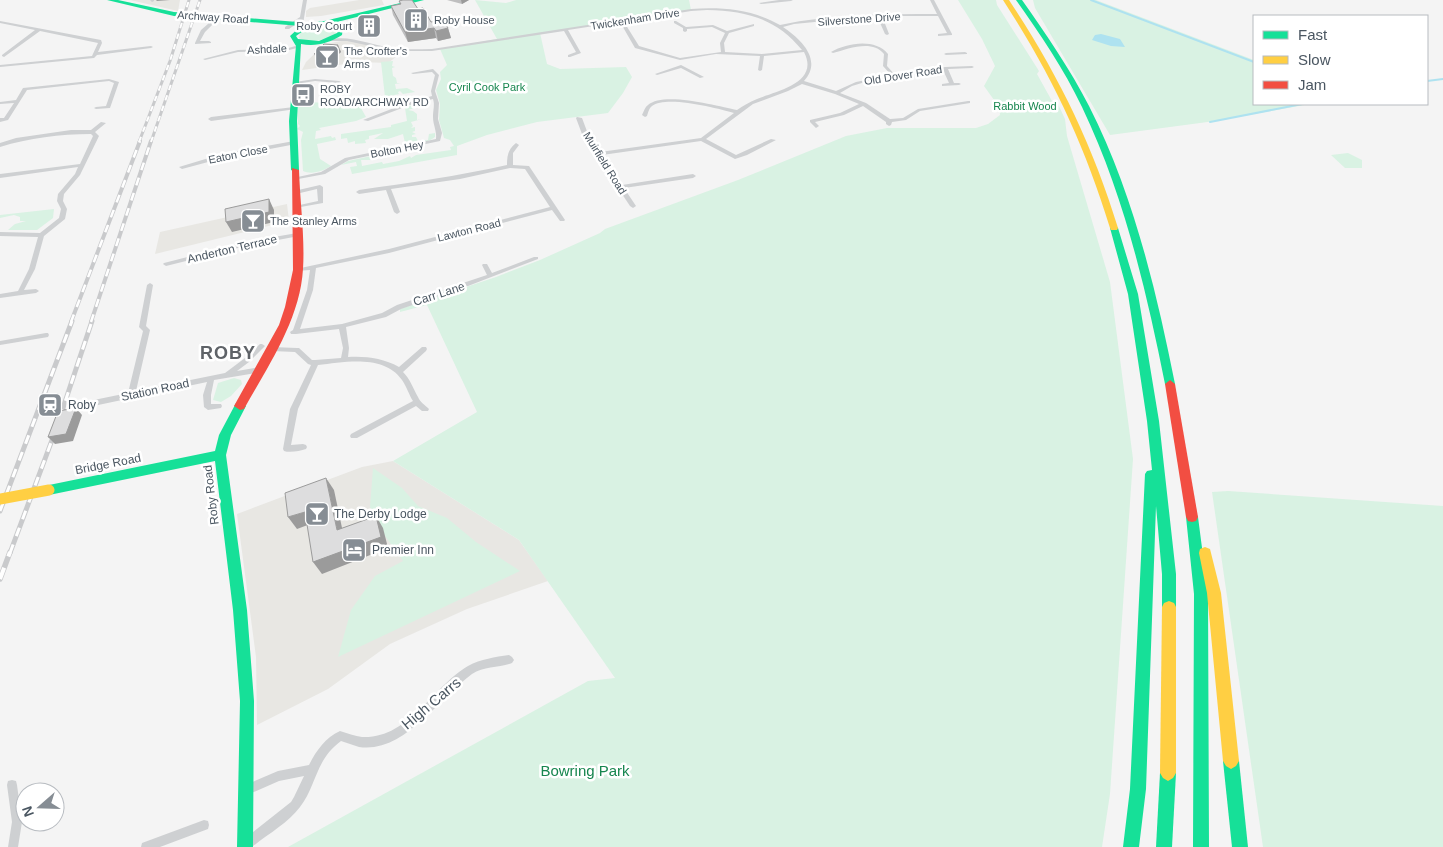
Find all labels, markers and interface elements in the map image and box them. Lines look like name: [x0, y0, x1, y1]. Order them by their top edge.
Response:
street label: Twickenham Drive: [590, 6, 680, 32]
building icon: Roby House: [403, 7, 429, 33]
street label: Archway Road: [177, 9, 249, 25]
street label: Silverstone Drive: [817, 10, 901, 28]
building icon: Roby Court: [356, 13, 382, 39]
place label: Roby House: [434, 14, 495, 26]
legend: [1253, 15, 1428, 105]
place label: Roby Court: [296, 20, 352, 32]
text: Fast: [1298, 26, 1328, 43]
street label: Ashdale: [247, 42, 287, 56]
bar icon: The Crofter's Arms: [314, 44, 340, 70]
place label: The Crofter's Arms: [344, 45, 408, 70]
text: Slow: [1298, 51, 1331, 68]
street label: Old Dover Road: [863, 63, 943, 87]
text: Jam: [1298, 76, 1326, 93]
park label: Cyril Cook Park: [449, 81, 526, 93]
bus stop icon: ROBY ROAD/ARCHWAY RD: [290, 82, 316, 108]
place label: ROBY ROAD/ARCHWAY RD: [320, 83, 429, 108]
park label: Rabbit Wood: [993, 100, 1057, 112]
street label: Muirfield Road: [581, 130, 629, 196]
street label: Bolton Hey: [369, 138, 425, 160]
street label: Eaton Close: [207, 142, 269, 166]
bar icon: The Stanley Arms: [240, 208, 266, 234]
place label: The Stanley Arms: [270, 215, 357, 227]
street label: Lawton Road: [436, 216, 502, 244]
street label: Anderton Terrace: [186, 232, 279, 266]
street label: Carr Lane: [411, 279, 467, 309]
district label: ROBY: [200, 343, 256, 363]
street label: Station Road: [120, 376, 190, 404]
station icon: Roby: [37, 392, 63, 418]
place label: Roby: [68, 398, 96, 412]
street label: Bridge Road: [74, 451, 142, 477]
street label: Roby Road: [200, 464, 222, 526]
bar icon: The Derby Lodge: [304, 501, 330, 527]
place label: The Derby Lodge: [334, 507, 427, 521]
hotel icon: Premier Inn: [341, 537, 367, 563]
place label: Premier Inn: [372, 543, 434, 557]
street label: High Carrs: [398, 673, 464, 733]
park label: Bowring Park: [540, 762, 630, 779]
north arrow: [15, 782, 65, 832]
text: N: [19, 804, 37, 819]

